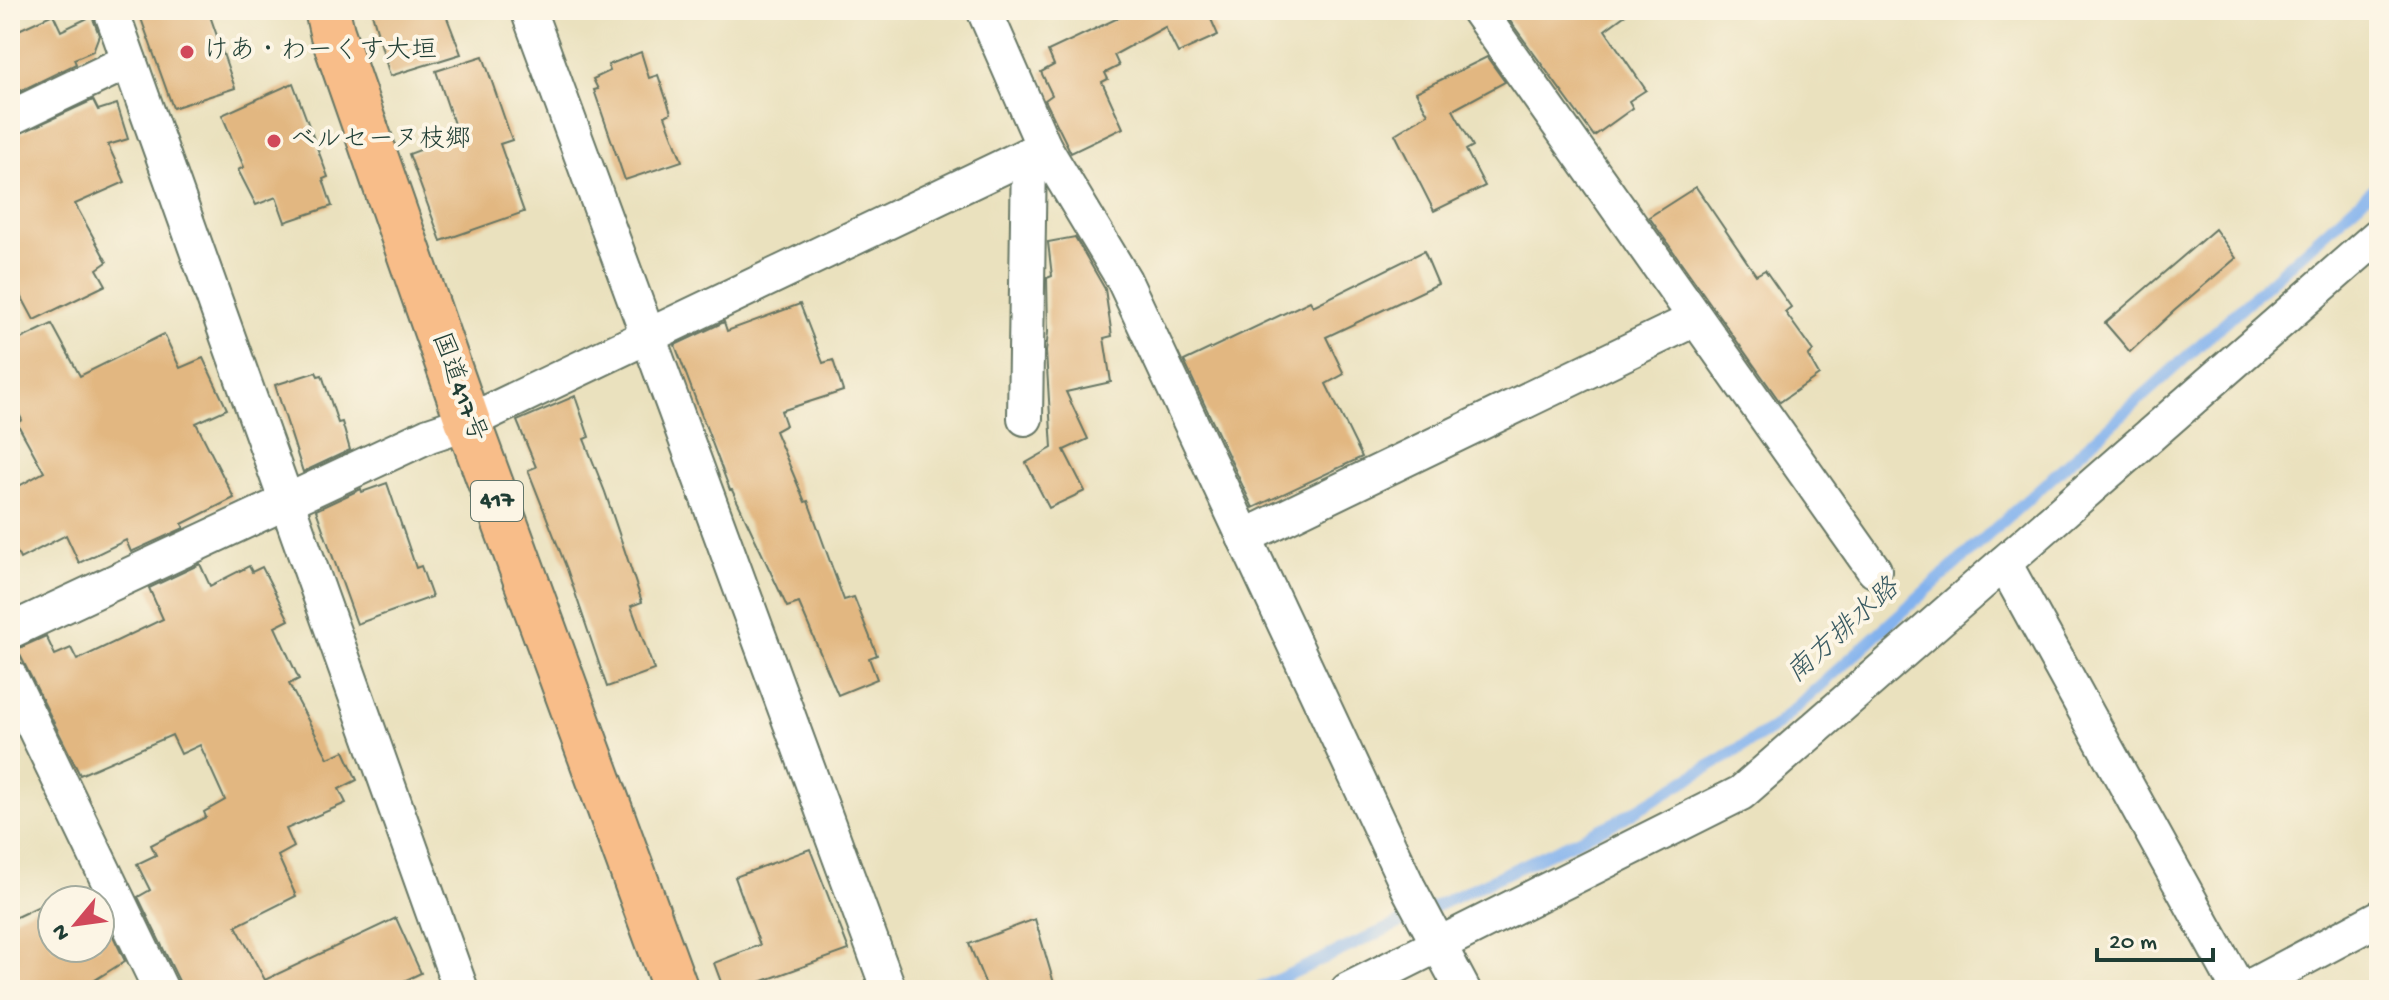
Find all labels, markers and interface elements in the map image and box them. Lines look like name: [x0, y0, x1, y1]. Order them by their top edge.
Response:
place label: けあ・わーくす大垣: [203, 36, 437, 68]
marker: けあ・わーくす大垣: [178, 43, 196, 61]
place label: ベルセーヌ枝郷: [290, 125, 471, 157]
marker: ベルセーヌ枝郷: [265, 132, 283, 150]
street label: 国道417号: [423, 329, 492, 447]
road number: 417: [471, 481, 523, 521]
water label: 南方排水路: [1780, 571, 1909, 691]
north arrow: [36, 884, 116, 964]
scale bar: [2097, 912, 2213, 962]
text: N: [47, 919, 77, 944]
text: 20 m: [2109, 929, 2157, 958]

